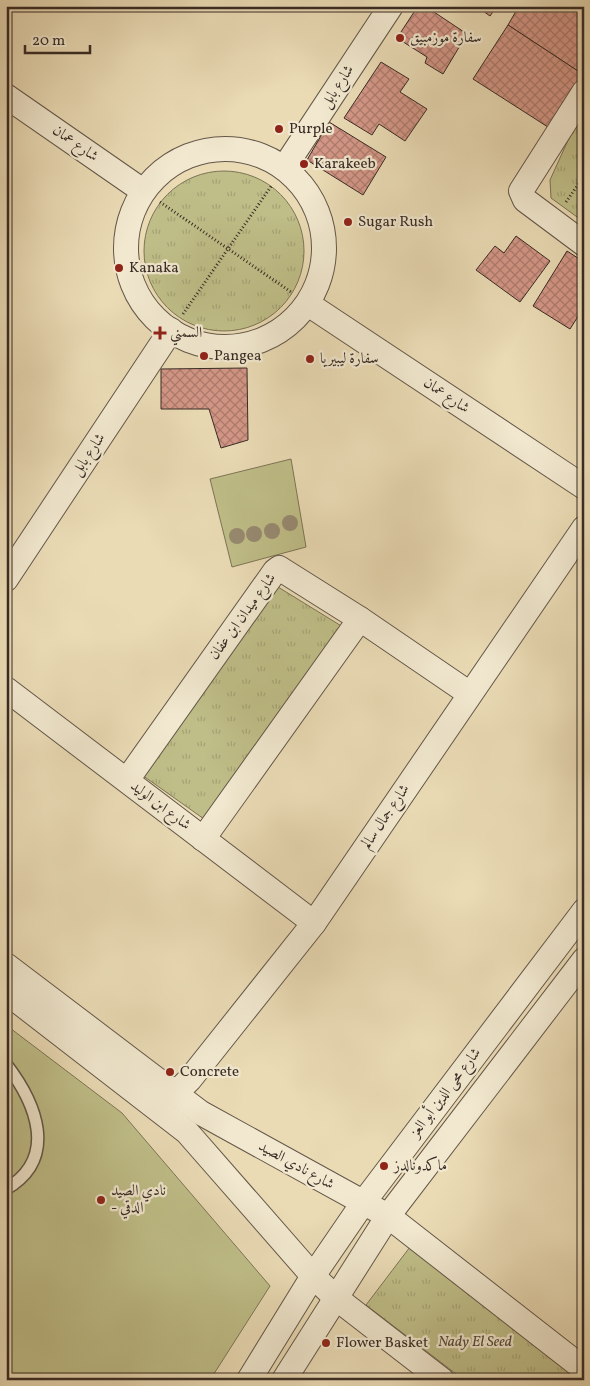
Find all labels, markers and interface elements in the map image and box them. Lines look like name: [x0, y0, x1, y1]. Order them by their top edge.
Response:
scale bar: [25, 22, 90, 54]
place label: سفارة موزمبيق: [410, 28, 481, 49]
text: 20 m: [32, 31, 65, 52]
marker: سفارة موزمبيق: [394, 32, 406, 44]
street label: شارع بابل: [316, 61, 361, 113]
place label: Purple: [289, 119, 333, 140]
street label: شارع عمان: [47, 121, 102, 168]
marker: Purple: [273, 123, 285, 135]
place label: Karakeeb: [314, 154, 376, 175]
marker: Karakeeb: [298, 158, 310, 170]
place label: Sugar Rush: [358, 212, 433, 233]
marker: Sugar Rush: [342, 216, 354, 228]
place label: Kanaka: [129, 258, 179, 279]
marker: Kanaka: [113, 262, 125, 274]
place label: السمني: [170, 323, 202, 346]
marker: السمني: [154, 327, 166, 339]
place label: Pangea: [214, 346, 261, 367]
place label: سفارة ليبيريا: [320, 349, 378, 370]
marker: Pangea: [198, 350, 210, 362]
marker: سفارة ليبيريا: [304, 353, 316, 365]
street label: شارع عمان: [418, 373, 473, 420]
street label: شارع بابل: [67, 429, 112, 481]
street label: شارع ميدان ابن عفان: [204, 569, 283, 665]
street label: شارع ابن الوليد: [125, 776, 195, 837]
street label: شارع جمال سالم: [357, 780, 416, 854]
street label: شارع محى الدين أبو العز: [403, 1043, 487, 1144]
place label: Concrete: [180, 1062, 239, 1083]
marker: Concrete: [164, 1066, 176, 1078]
street label: شارع نادي الصيد: [254, 1136, 338, 1196]
place label: ماكدونالدز: [392, 1156, 447, 1177]
marker: ماكدونالدز: [378, 1160, 390, 1172]
place label: نادي الصيد - الدقي: [111, 1181, 166, 1219]
marker: نادي الصيد - الدقي: [95, 1194, 107, 1206]
park label: Nady El Seed: [438, 1332, 512, 1353]
place label: Flower Basket: [336, 1333, 428, 1354]
marker: Flower Basket: [320, 1337, 332, 1349]

